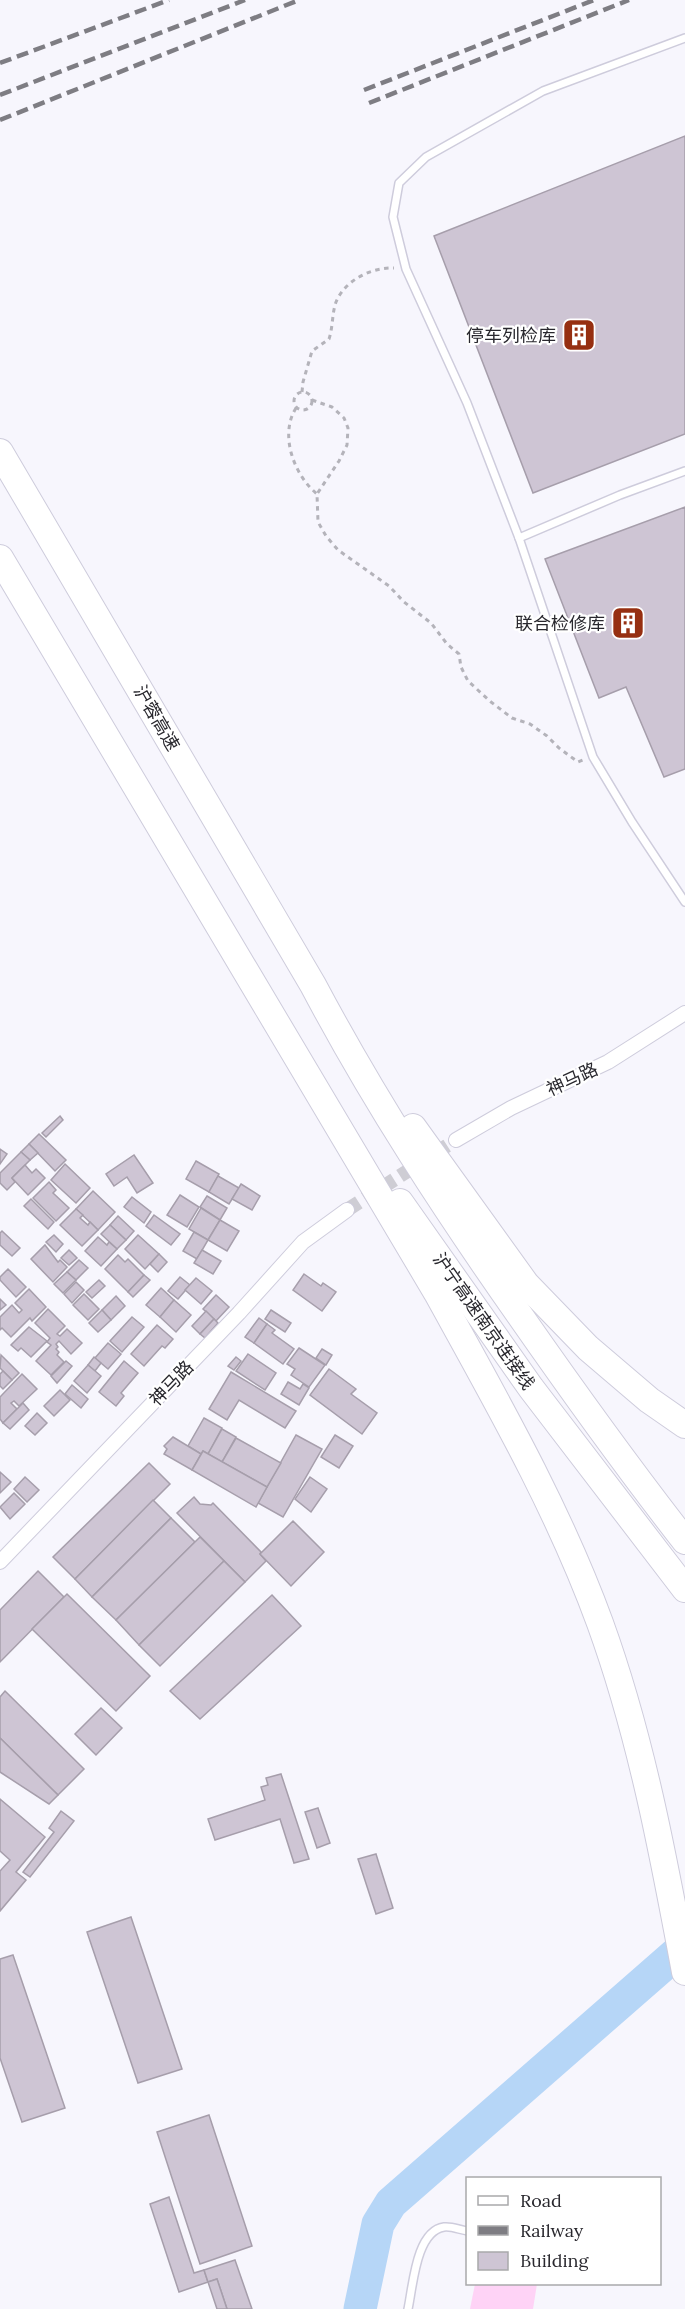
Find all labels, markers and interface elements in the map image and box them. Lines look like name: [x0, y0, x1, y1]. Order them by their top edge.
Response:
building icon: 停车列检库: [561, 317, 597, 353]
place label: 停车列检库: [466, 324, 556, 347]
building icon: 联合检修库: [610, 605, 646, 641]
place label: 联合检修库: [515, 612, 605, 635]
street label: 沪蓉高速: [129, 681, 185, 755]
street label: 神马路: [543, 1057, 601, 1101]
street label: 沪宁高速南京连接线: [428, 1248, 540, 1394]
street label: 神马路: [144, 1356, 198, 1410]
legend: [466, 2177, 661, 2285]
text: Road: [520, 2189, 562, 2212]
text: Railway: [520, 2219, 584, 2242]
text: Building: [520, 2249, 590, 2272]

